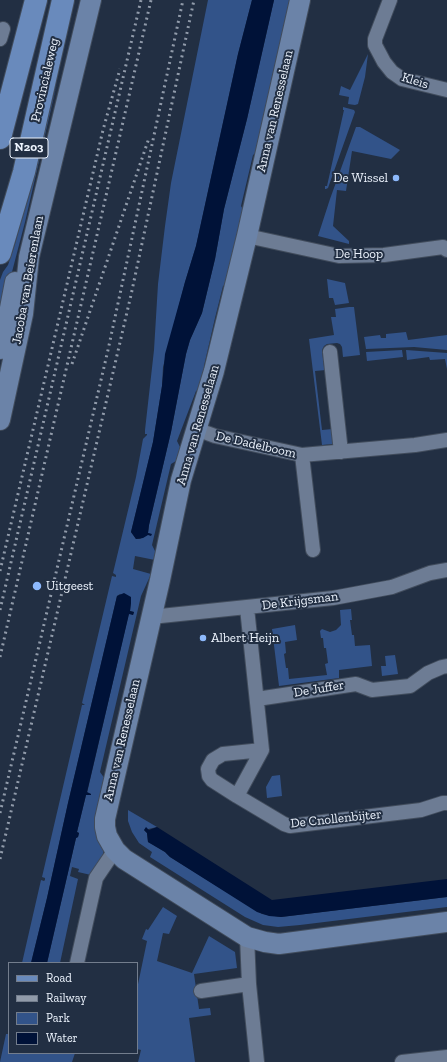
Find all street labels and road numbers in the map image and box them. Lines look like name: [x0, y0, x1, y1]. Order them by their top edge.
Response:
street label: Provincialeweg: [28, 37, 62, 123]
street label: Anna van Renesselaan: [253, 49, 297, 173]
street label: Kleis: [400, 70, 430, 92]
road number: N203: [10, 138, 48, 158]
street label: Jacoba van Beierenlaan: [9, 215, 47, 345]
street label: De Hoop: [335, 246, 383, 262]
street label: Anna van Renesselaan: [173, 363, 223, 487]
street label: De Dadelboom: [214, 428, 298, 462]
street label: De Krijgsman: [261, 589, 339, 613]
street label: De Juffer: [293, 677, 345, 701]
street label: Anna van Renesselaan: [100, 678, 144, 802]
street label: De Cnollenbijter: [290, 806, 382, 832]

